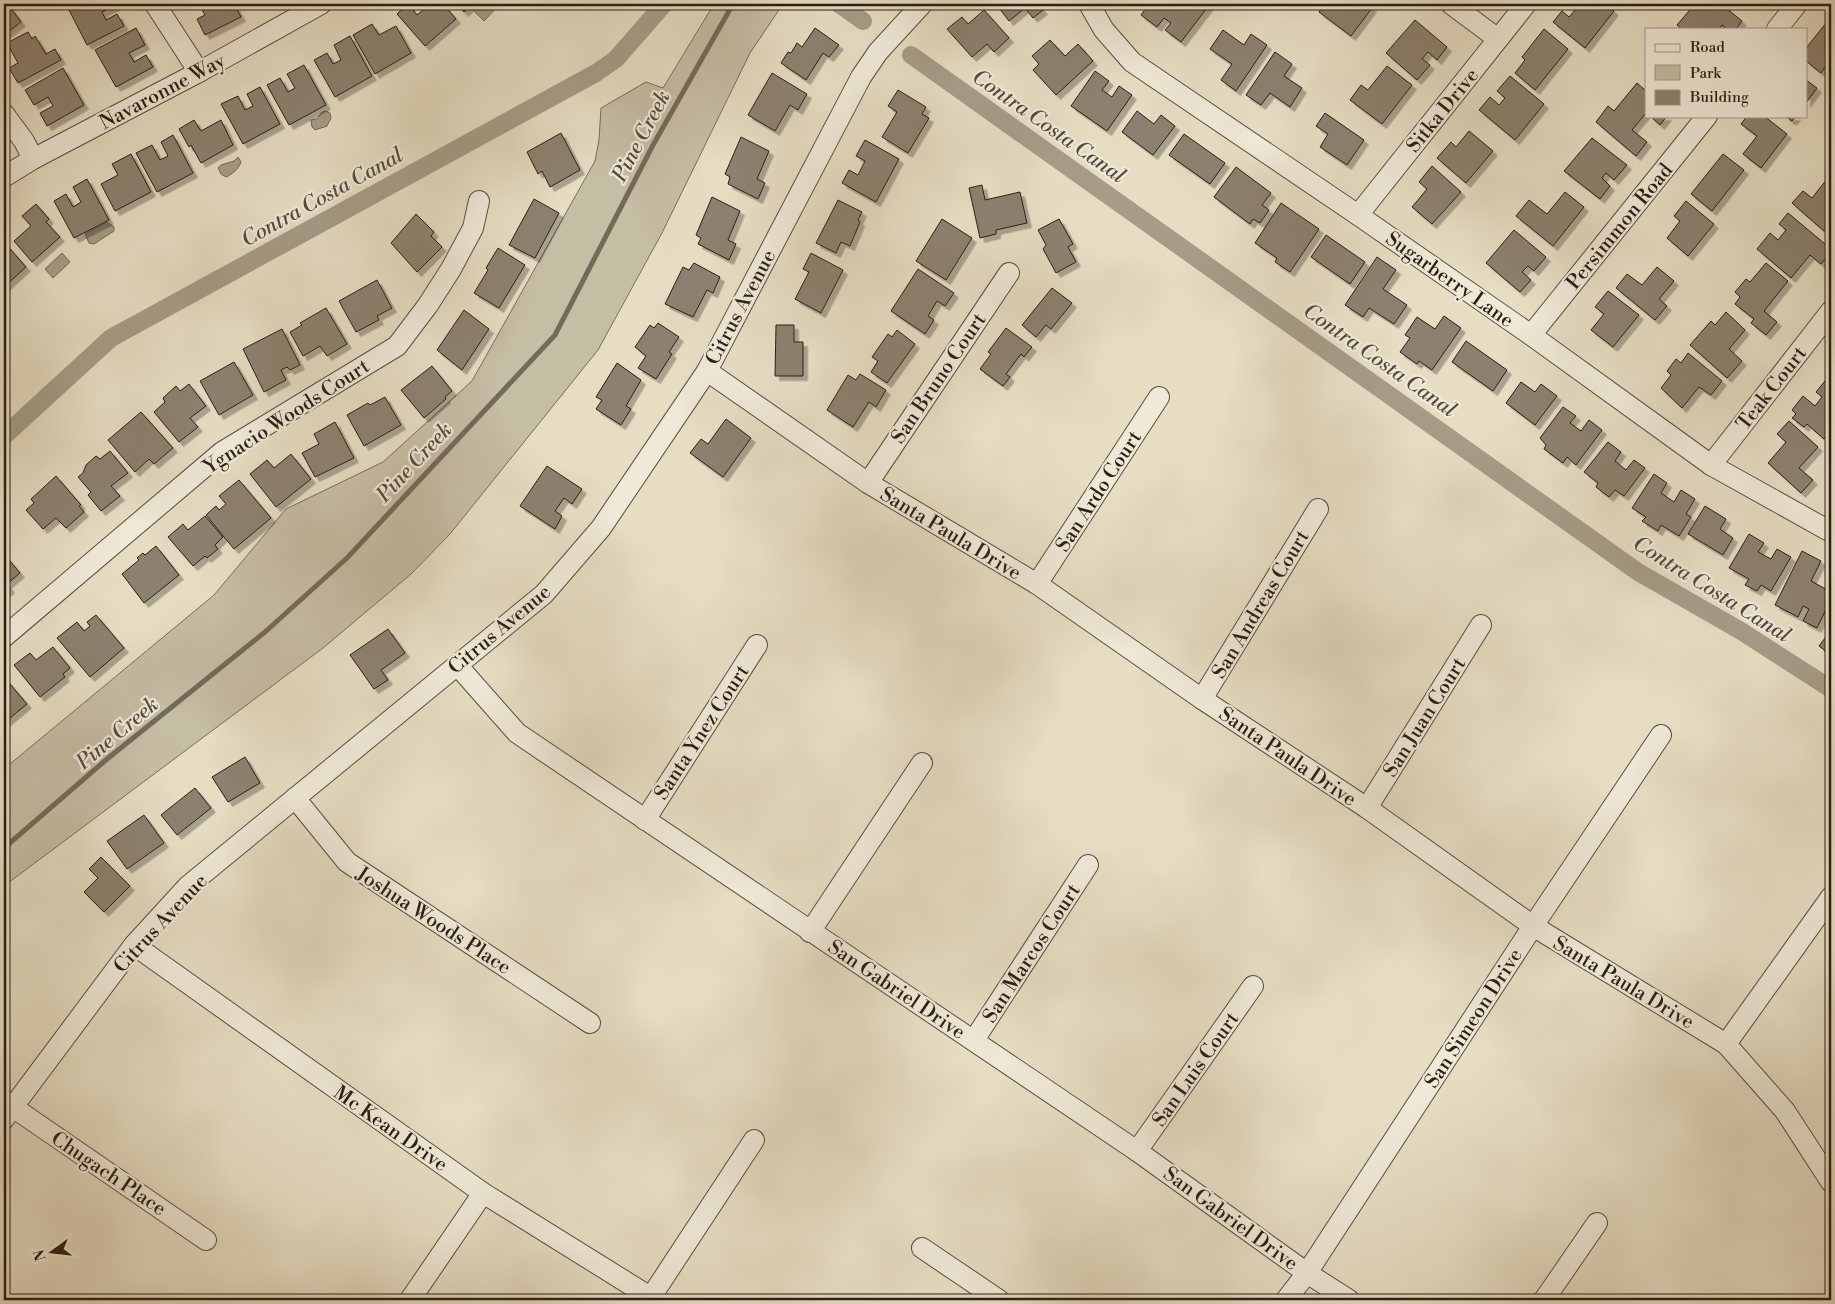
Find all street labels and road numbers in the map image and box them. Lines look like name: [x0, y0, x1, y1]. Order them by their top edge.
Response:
street label: Navaronne Way: [96, 49, 230, 136]
street label: Sitka Drive: [1402, 64, 1485, 158]
street label: Persimmon Road: [1562, 158, 1679, 295]
street label: Sugarberry Lane: [1380, 227, 1518, 334]
street label: Citrus Avenue: [701, 246, 782, 369]
street label: San Bruno Court: [886, 309, 992, 449]
street label: Teak Court: [1732, 342, 1813, 436]
street label: Ygnacio Woods Court: [198, 354, 375, 481]
street label: San Ardo Court: [1051, 427, 1148, 557]
street label: Santa Paula Drive: [875, 482, 1025, 586]
street label: San Andreas Court: [1207, 526, 1315, 684]
street label: Citrus Avenue: [443, 580, 556, 680]
street label: San Juan Court: [1379, 653, 1472, 782]
street label: Santa Ynez Court: [649, 661, 755, 805]
street label: Santa Paula Drive: [1214, 702, 1361, 812]
street label: Joshua Woods Place: [350, 861, 515, 981]
street label: Citrus Avenue: [109, 869, 213, 979]
street label: San Marcos Court: [978, 880, 1087, 1028]
street label: Santa Paula Drive: [1548, 931, 1698, 1035]
street label: San Gabriel Drive: [823, 935, 970, 1046]
street label: San Simeon Drive: [1420, 944, 1529, 1093]
street label: San Luis Court: [1147, 1008, 1245, 1132]
street label: Mc Kean Drive: [328, 1081, 452, 1178]
street label: Chugach Place: [46, 1127, 170, 1222]
street label: San Gabriel Drive: [1158, 1162, 1302, 1277]

